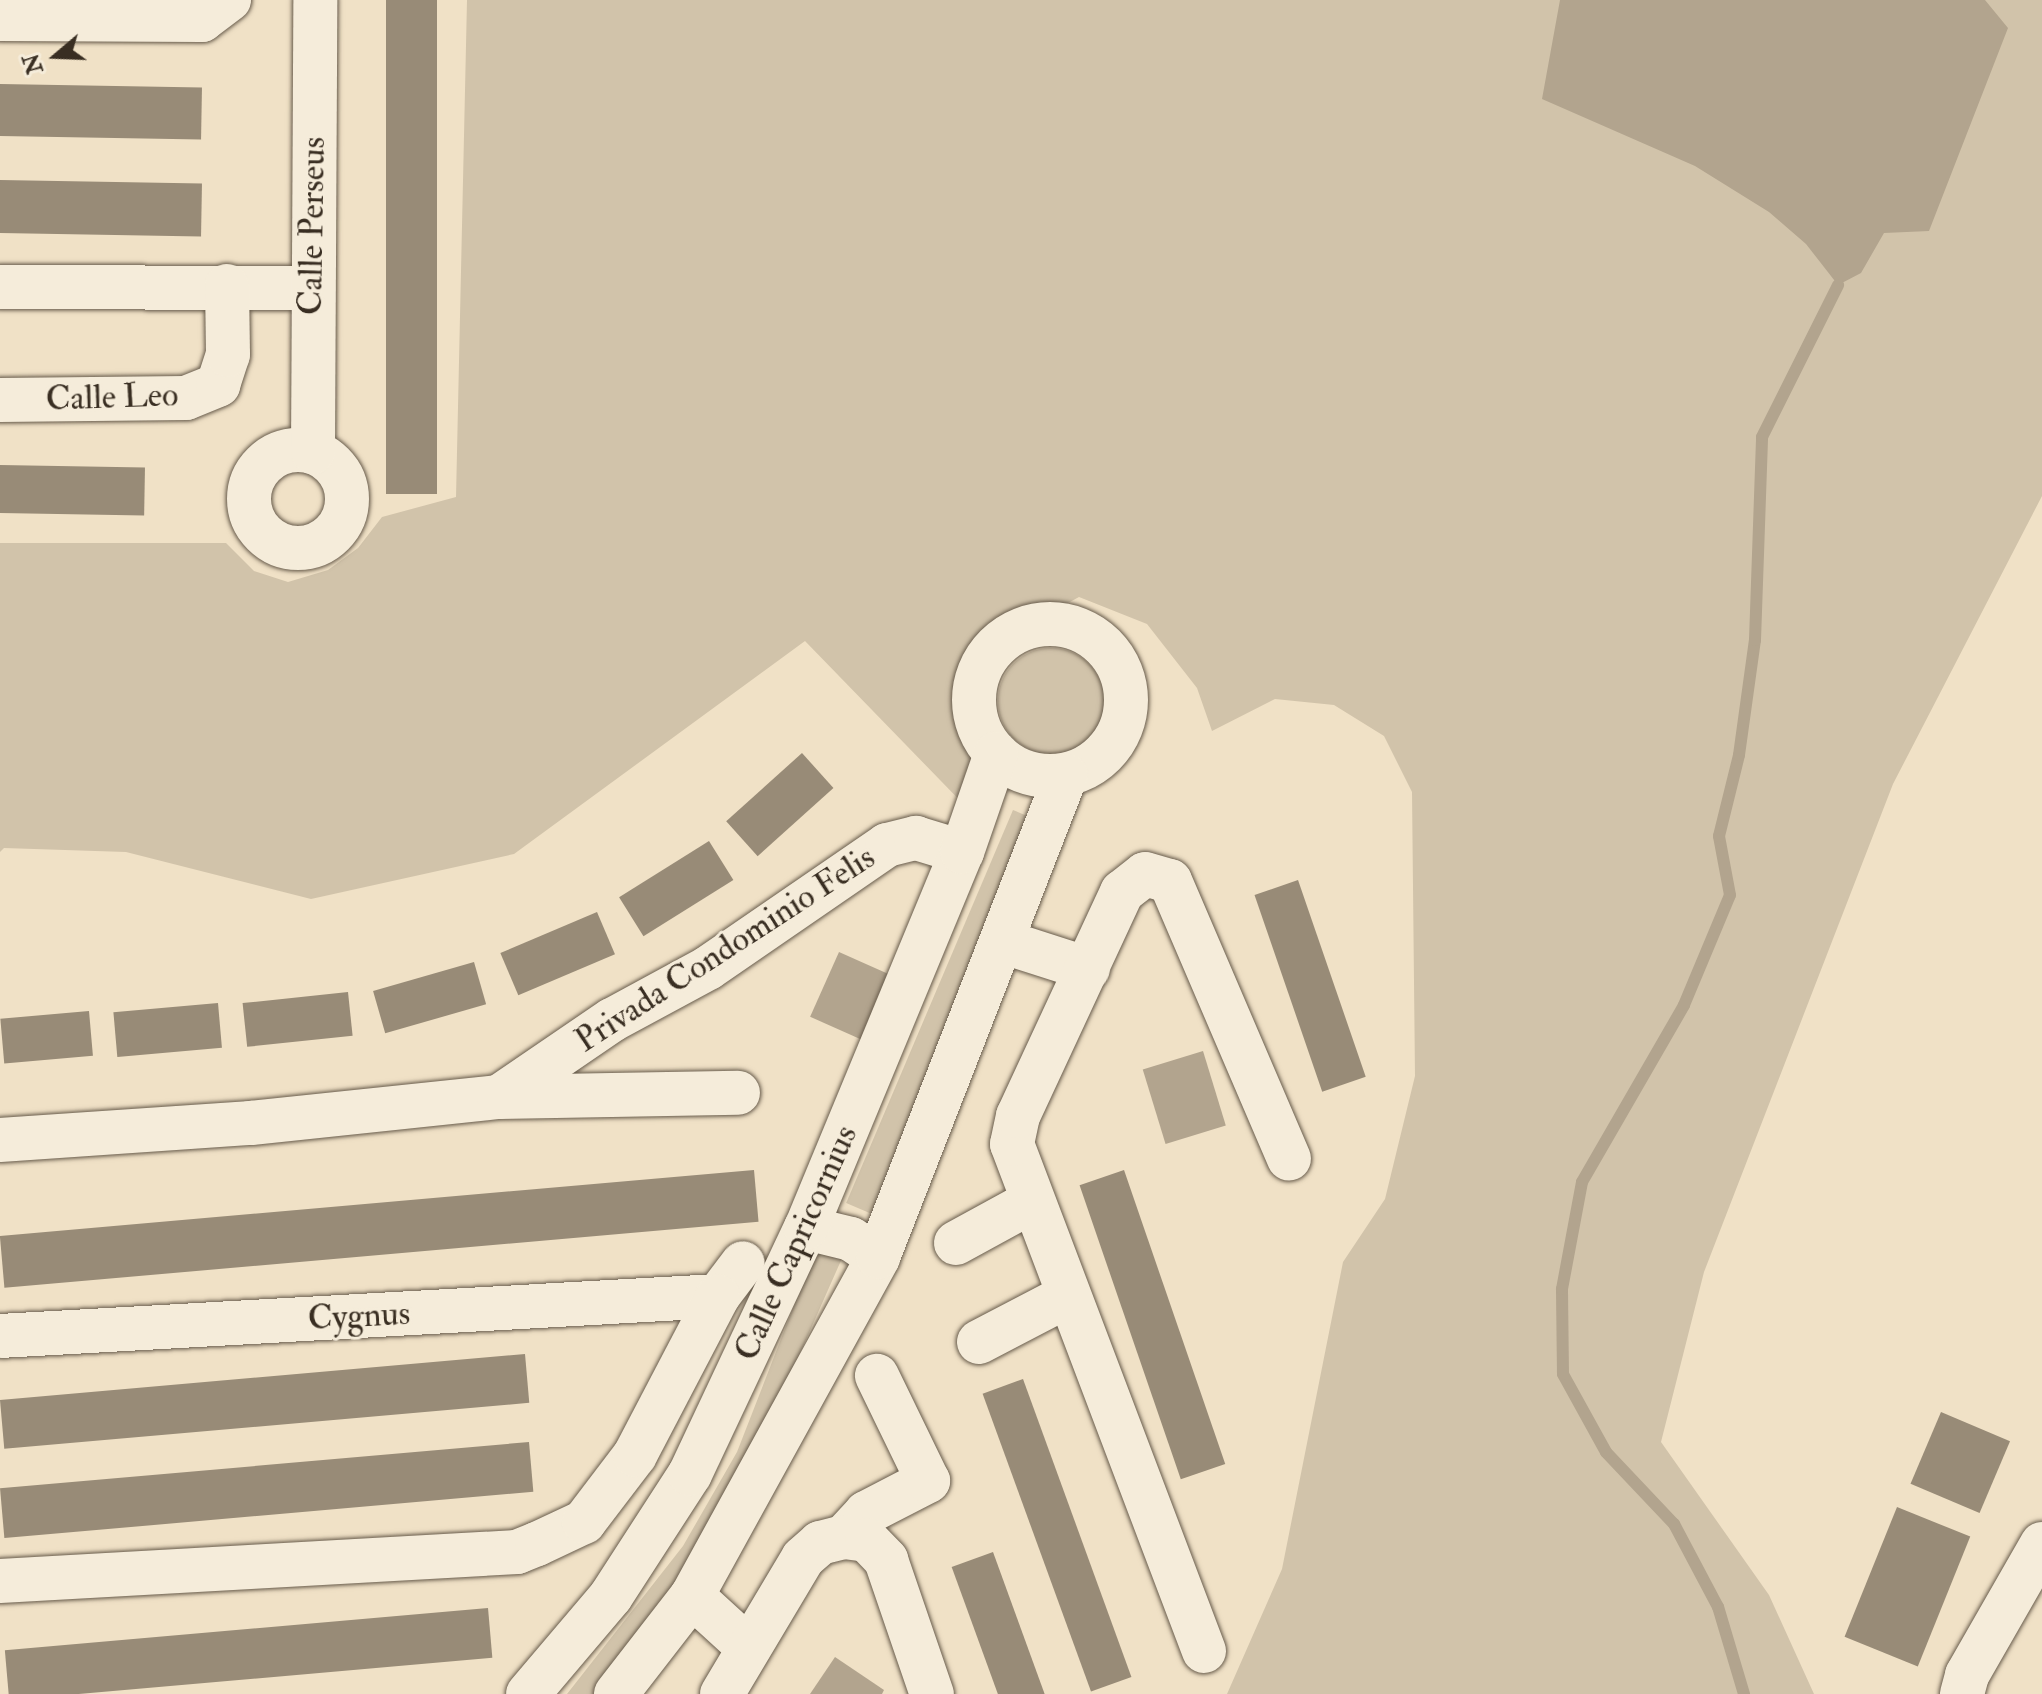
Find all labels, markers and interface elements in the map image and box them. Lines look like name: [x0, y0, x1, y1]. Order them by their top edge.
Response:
north arrow: [16, 16, 96, 96]
text: N: [17, 50, 50, 78]
street label: Calle Perseus: [290, 136, 334, 316]
street label: Calle Leo: [45, 374, 179, 420]
street label: Privada Condominio Felis: [568, 837, 882, 1061]
street label: Calle Capricornius: [726, 1119, 866, 1367]
street label: Cygnus: [307, 1293, 411, 1339]

